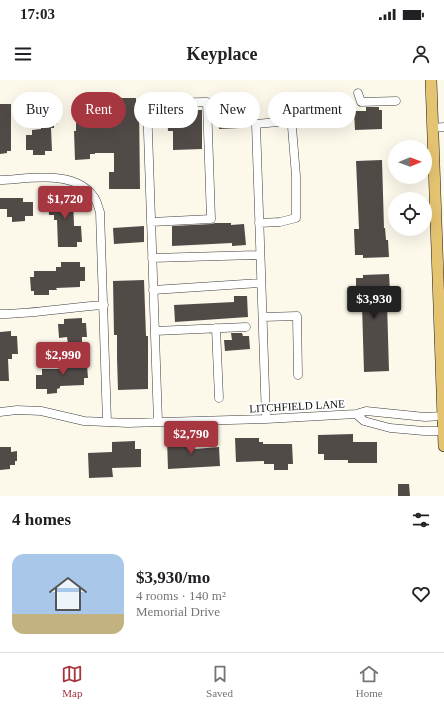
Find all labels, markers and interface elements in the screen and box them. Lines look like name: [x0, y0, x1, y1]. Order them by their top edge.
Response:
text: 17:03: [20, 6, 55, 22]
icon: menu: [12, 43, 34, 65]
icon: person: [410, 43, 432, 65]
text: Keyplace: [187, 44, 257, 64]
chip: Buy: [12, 92, 63, 128]
chip: Rent: [71, 92, 126, 128]
chip: Filters: [134, 92, 198, 128]
chip: New: [206, 92, 260, 128]
chip: Apartment: [268, 92, 356, 128]
north arrow: [388, 140, 432, 184]
map controls: [388, 140, 432, 236]
pin: $1,720: [32, 186, 98, 220]
text: $1,720: [47, 191, 83, 206]
button: locate: [388, 192, 432, 236]
pin: $3,930: [341, 286, 407, 320]
text: $3,930: [356, 291, 392, 306]
pin: $2,990: [30, 342, 96, 376]
text: $2,990: [45, 347, 81, 362]
street label: LITCHFIELD LANE: [249, 397, 345, 414]
pin: $2,790: [158, 421, 224, 455]
text: $2,790: [173, 426, 209, 441]
icon: filters: [410, 509, 432, 531]
text: 4 homes: [12, 510, 71, 529]
text: $3,930/mo: [136, 568, 210, 587]
icon: home: [44, 570, 92, 618]
icon: heart: [410, 583, 432, 605]
text: 4 rooms · 140 m²: [136, 588, 226, 603]
text: Memorial Drive: [136, 604, 220, 619]
tab: Map: [61, 663, 83, 699]
tab: Saved: [206, 663, 233, 699]
tab: Home: [356, 663, 383, 699]

